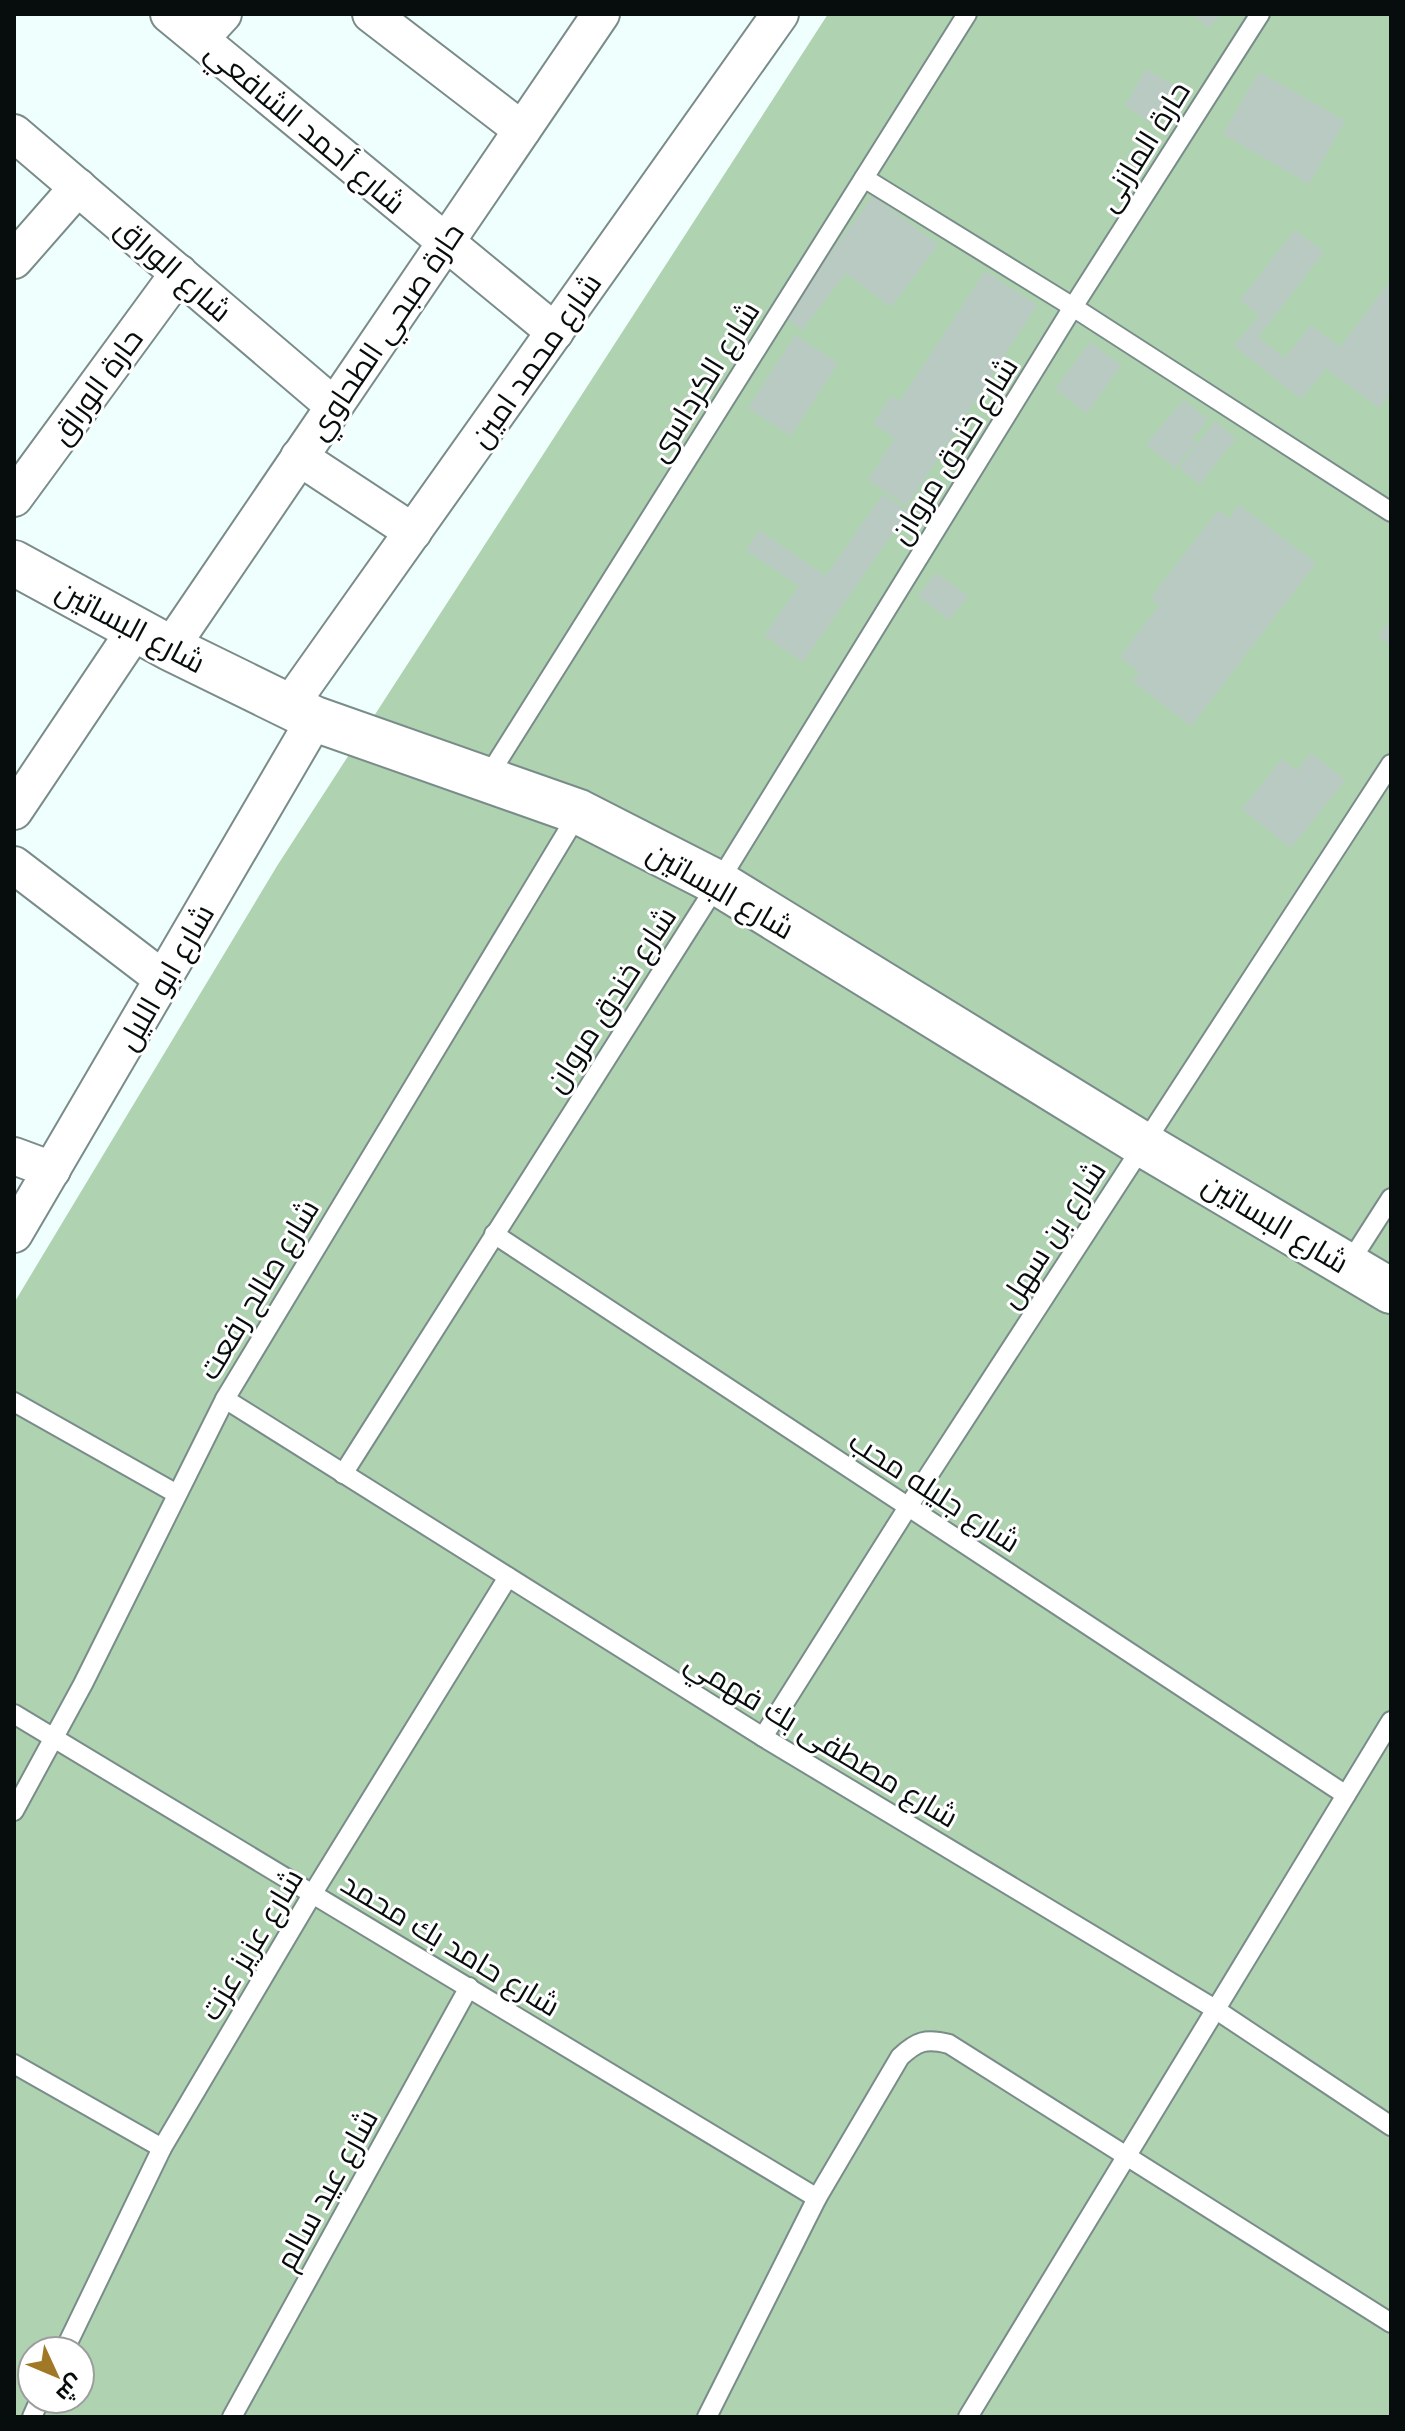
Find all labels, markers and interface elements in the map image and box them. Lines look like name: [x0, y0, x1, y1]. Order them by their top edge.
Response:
street label: شارع أحمد الشافعي: [195, 32, 414, 226]
street label: حارة المازنى: [1088, 74, 1198, 218]
street label: شارع الوراق: [107, 208, 240, 331]
street label: حارة صبحي الطحاوي: [298, 215, 476, 450]
street label: شارع محمد امين: [461, 265, 611, 456]
street label: شارع الكرداسى: [639, 294, 769, 469]
street label: حارة الوراق: [41, 321, 151, 451]
street label: شارع خندق مروان: [880, 349, 1027, 552]
street label: شارع البساتين: [49, 571, 212, 683]
street label: شارع البساتين: [640, 833, 801, 949]
street label: شارع ابو الليل: [108, 897, 224, 1058]
street label: شارع خندق مروان: [536, 899, 686, 1100]
street label: شارع بن سهل: [990, 1153, 1115, 1316]
street label: شارع البساتين: [1195, 1165, 1356, 1283]
street label: شارع صالح رفعت: [189, 1192, 329, 1387]
street label: شارع جليله محب: [841, 1421, 1028, 1562]
street label: شارع مصطفى بك فهمي: [676, 1642, 965, 1840]
street label: شارع عزيز عزت: [191, 1861, 313, 2028]
street label: شارع حامد بك محمد: [334, 1864, 567, 2026]
street label: شارع عيد سالم: [266, 2102, 388, 2277]
north arrow: [16, 2335, 96, 2415]
text: ش: [51, 2369, 90, 2409]

